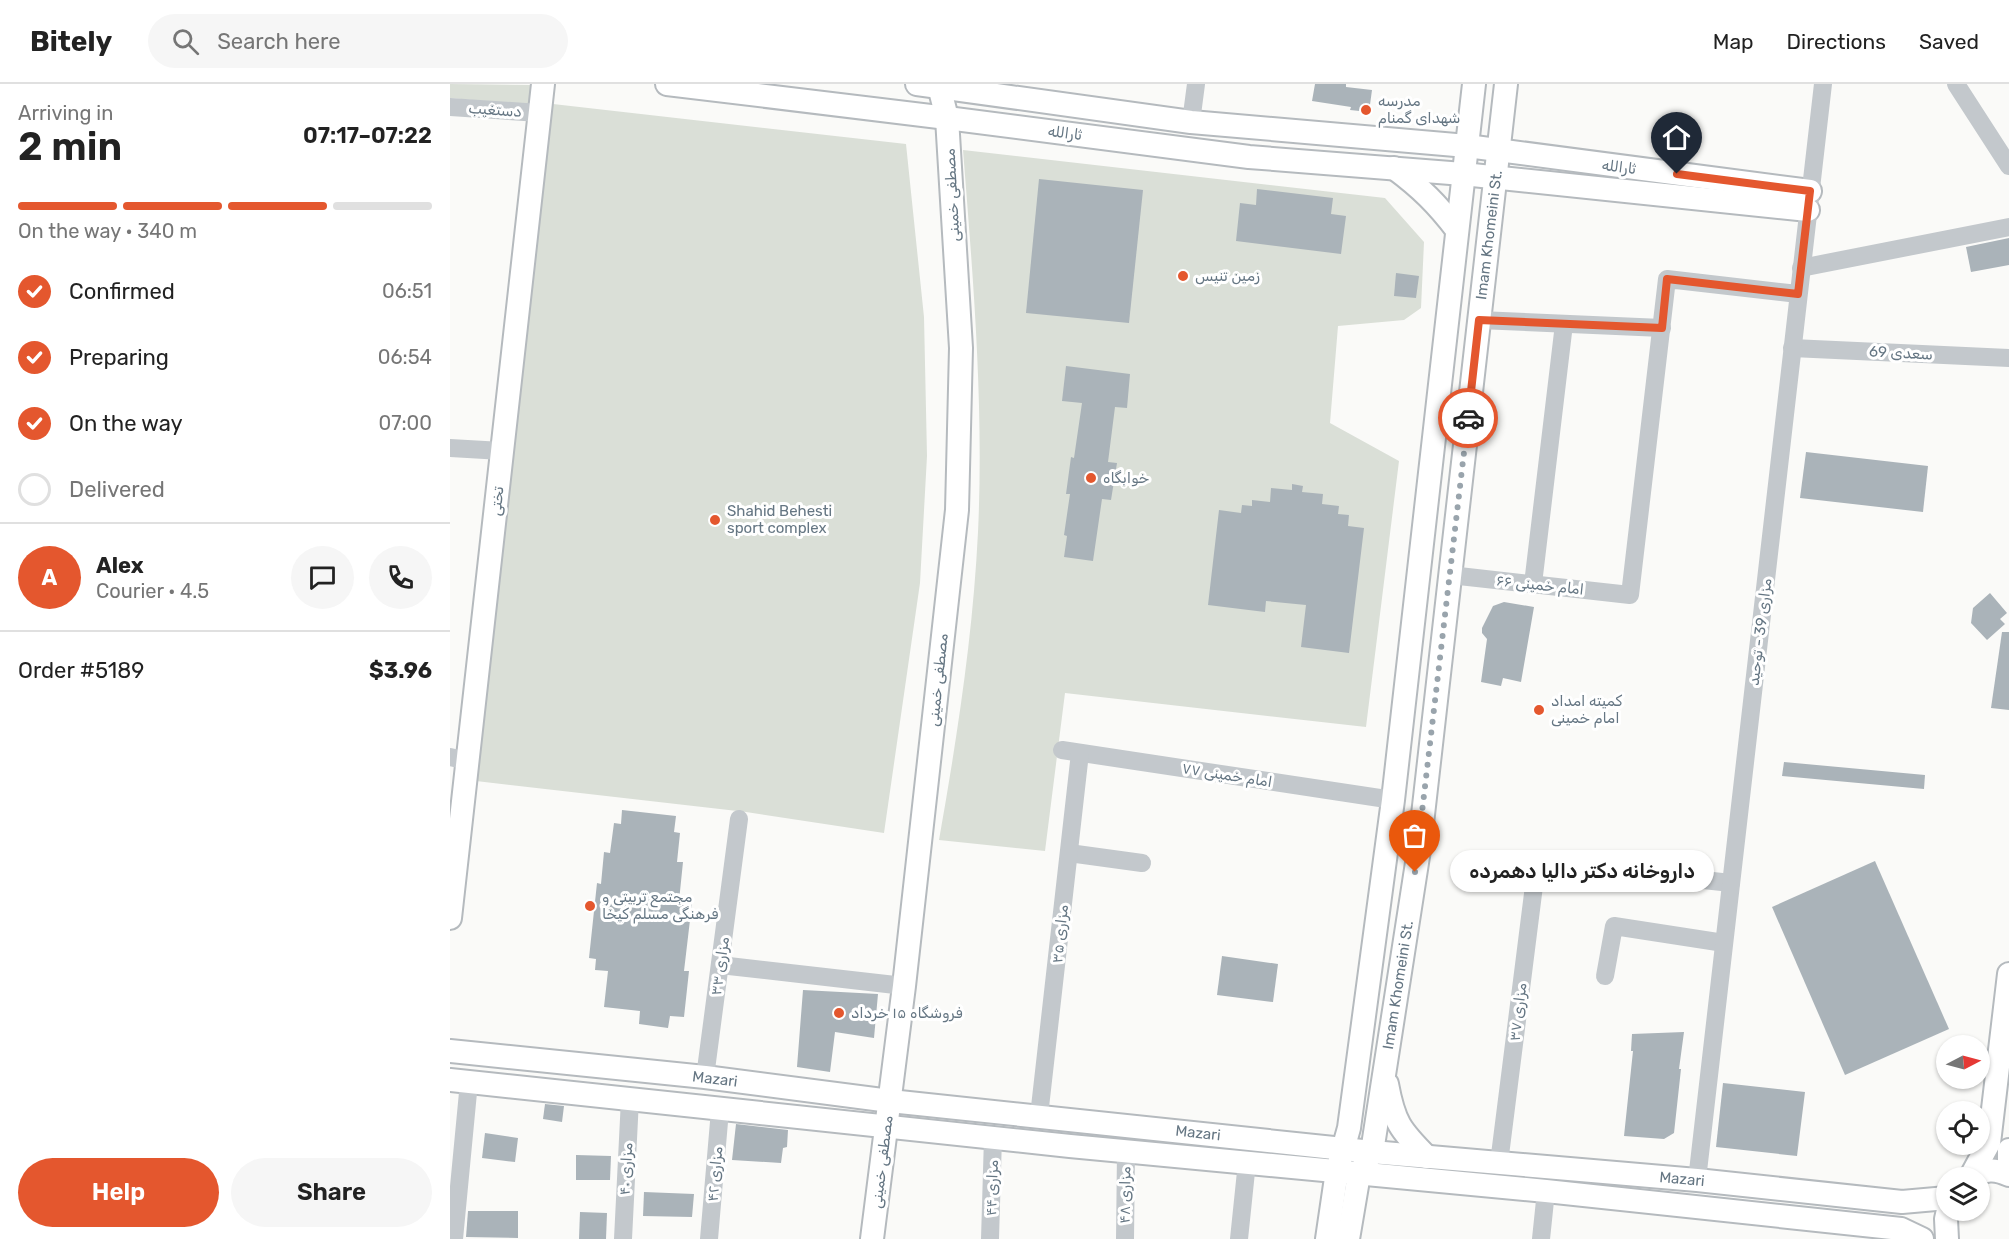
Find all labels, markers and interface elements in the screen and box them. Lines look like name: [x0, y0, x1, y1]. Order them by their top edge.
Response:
search box: [148, 14, 568, 68]
text: Bitely: [30, 25, 112, 58]
icon: search: [169, 25, 202, 58]
text: Search here: [217, 28, 341, 55]
text: Map: [1713, 29, 1754, 54]
text: Directions: [1787, 29, 1886, 54]
text: Saved: [1919, 29, 1979, 54]
place label: مدرسه شهدای گمنام: [1378, 92, 1460, 128]
street label: دستغیب: [468, 99, 522, 121]
text: Arriving in: [18, 101, 113, 125]
marker: مدرسه شهدای گمنام: [1359, 103, 1373, 117]
pin: [1651, 112, 1702, 174]
icon: home: [1660, 121, 1693, 154]
text: 07:17–07:22: [303, 122, 432, 149]
street label: ثارالله: [1047, 122, 1083, 144]
text: 2 min: [18, 124, 122, 170]
street label: مصطفی خمینی: [941, 148, 963, 242]
street label: ثارالله: [1601, 156, 1637, 178]
street label: Imam Khomeini St.: [1472, 169, 1506, 301]
text: On the way · 340 m: [18, 219, 197, 243]
place label: زمین تنیس: [1195, 267, 1260, 285]
marker: زمین تنیس: [1176, 269, 1190, 283]
icon: check: [18, 275, 51, 308]
text: Confirmed: [69, 278, 175, 305]
text: 06:51: [382, 279, 432, 303]
icon: check: [18, 341, 51, 374]
street label: سعدی 69: [1869, 342, 1933, 364]
text: Preparing: [69, 344, 169, 371]
text: 06:54: [378, 345, 432, 369]
courier: [1438, 388, 1498, 448]
icon: car: [1452, 402, 1485, 435]
icon: check: [18, 407, 51, 440]
text: On the way: [69, 410, 183, 437]
text: 07:00: [379, 411, 432, 435]
place label: خوابگاه: [1103, 469, 1149, 487]
marker: خوابگاه: [1084, 471, 1098, 485]
text: Delivered: [69, 476, 165, 503]
street label: تختی: [486, 485, 508, 517]
place label: Shahid Behesti sport complex: [727, 502, 832, 537]
marker: Shahid Behesti sport complex: [708, 513, 722, 527]
button: chat: [291, 546, 354, 609]
button: phone: [369, 546, 432, 609]
text: Alex: [96, 552, 144, 579]
text: A: [42, 564, 57, 591]
street label: امام خمینی ۶۶: [1495, 571, 1585, 600]
street label: مزاری 39 - توحید: [1744, 577, 1776, 687]
text: Courier · 4.5: [96, 579, 209, 603]
street label: مصطفی خمینی: [924, 633, 952, 727]
text: Order #5189: [18, 657, 144, 684]
text: $3.96: [369, 657, 432, 684]
place label: کمیته امداد امام خمینی: [1551, 692, 1622, 728]
marker: کمیته امداد امام خمینی: [1532, 703, 1546, 717]
street label: امام خمینی ۷۷: [1180, 759, 1273, 792]
pin: [1389, 810, 1440, 872]
icon: bag: [1398, 819, 1431, 852]
callout: داروخانه دکتر دالیا دهمرده: [1451, 851, 1715, 893]
text: داروخانه دکتر دالیا دهمرده: [1469, 859, 1695, 883]
place label: مجتمع تربیتی و فرهنگی مسلم کیخا: [602, 888, 718, 924]
marker: مجتمع تربیتی و فرهنگی مسلم کیخا: [583, 899, 597, 913]
street label: مزاری ۳۵: [1048, 904, 1072, 964]
street label: Imam Khomeini St.: [1379, 919, 1417, 1051]
street label: مزاری ۳۳: [707, 936, 733, 996]
street label: مزاری ۳۷: [1505, 982, 1531, 1042]
place label: فروشگاه ۱۵ خرداد: [851, 1004, 963, 1023]
marker: فروشگاه ۱۵ خرداد: [832, 1006, 846, 1020]
north arrow: [1936, 1035, 1990, 1089]
map controls: [1936, 1035, 1990, 1221]
street label: Mazari: [691, 1067, 739, 1091]
button: locate: [1936, 1101, 1990, 1155]
street label: مصطفی خمینی: [867, 1115, 897, 1209]
street label: Mazari: [1174, 1122, 1222, 1144]
street label: مزاری ۴۰: [616, 1142, 636, 1196]
street label: مزاری ۴۲: [704, 1146, 726, 1202]
button: Help: [18, 1158, 219, 1227]
button: Share: [231, 1158, 432, 1227]
street label: مزاری ۴۴: [982, 1160, 1002, 1216]
street label: مزاری ۴۸: [1116, 1166, 1134, 1224]
button: layers: [1936, 1167, 1990, 1221]
street label: Mazari: [1659, 1168, 1705, 1190]

